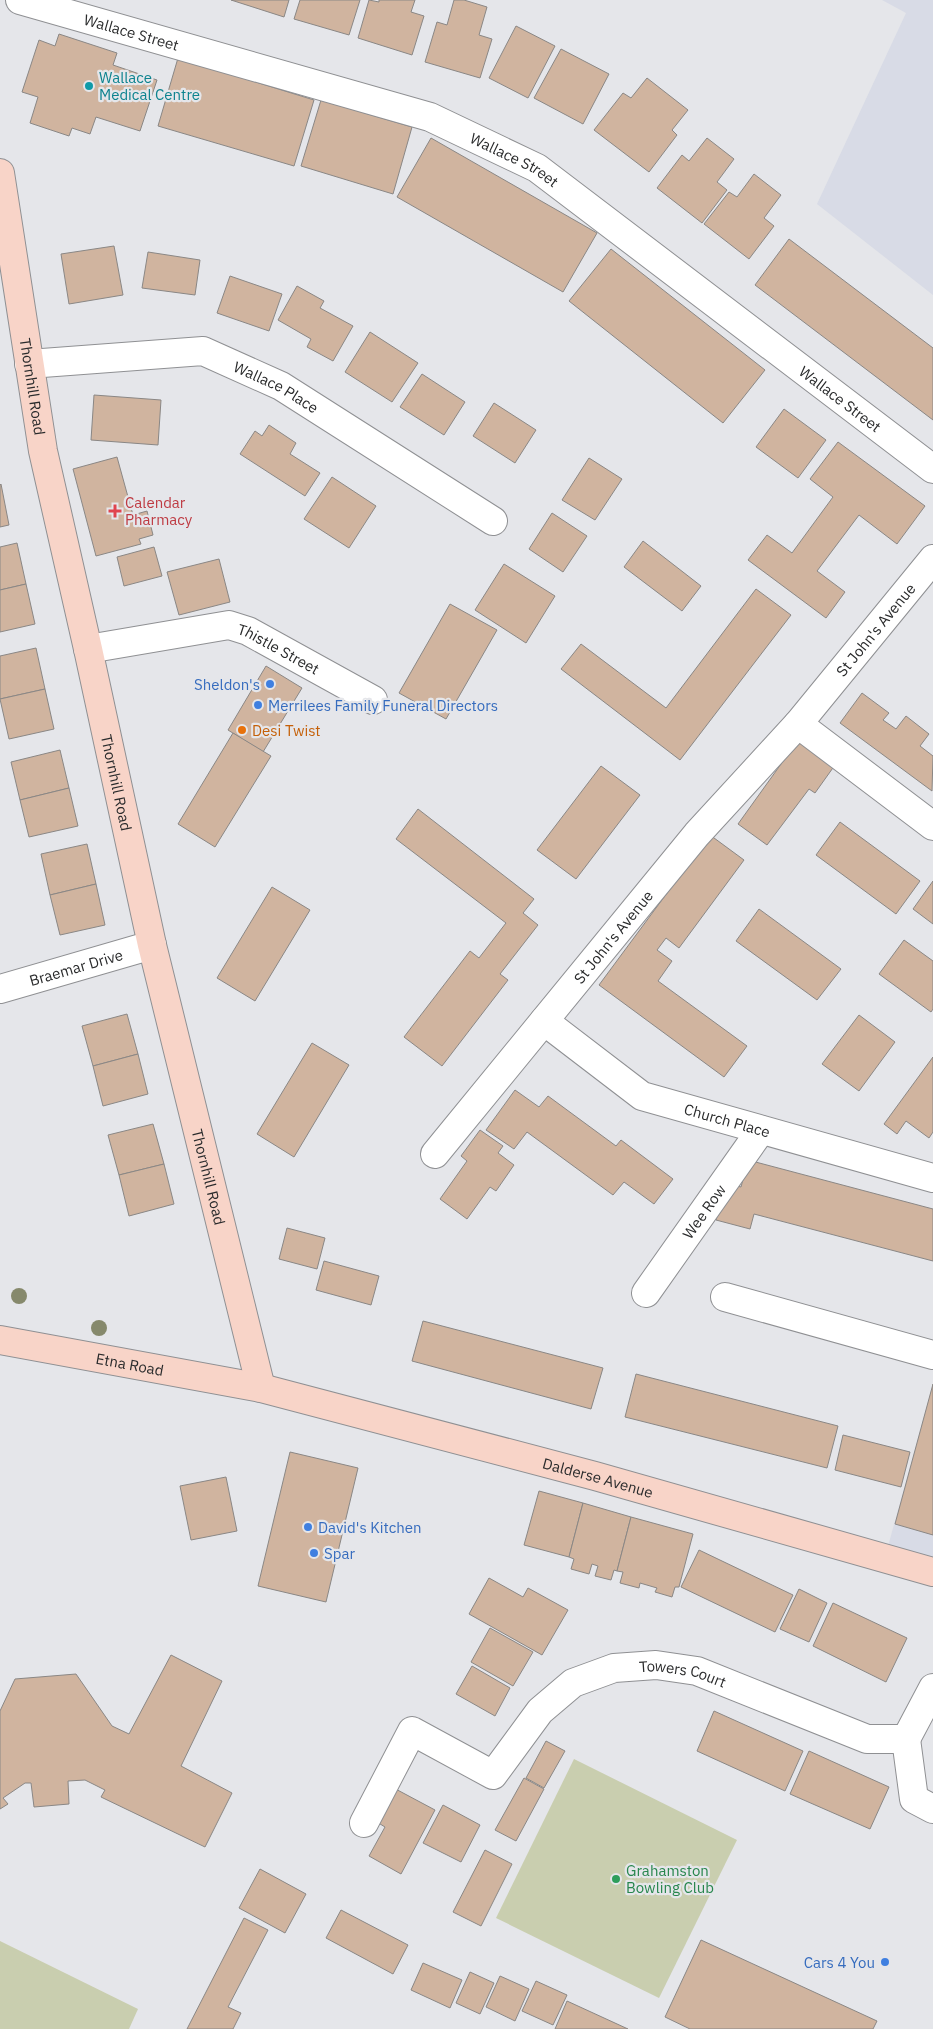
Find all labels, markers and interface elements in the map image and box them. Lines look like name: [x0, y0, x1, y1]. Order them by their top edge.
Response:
street label: Wallace Street: [82, 9, 181, 54]
place label: Wallace Medical Centre: [99, 68, 200, 104]
marker: Wallace Medical Centre: [83, 80, 95, 92]
street label: Wallace Street: [467, 128, 563, 191]
street label: Thornhill Road: [16, 337, 50, 436]
street label: Wallace Place: [231, 357, 322, 417]
street label: Wallace Street: [796, 361, 885, 436]
place label: Calendar Pharmacy: [125, 493, 193, 529]
marker: Calendar Pharmacy: [109, 505, 121, 517]
street label: St John's Avenue: [832, 579, 919, 680]
street label: Thistle Street: [235, 619, 323, 678]
place label: Sheldon's: [194, 675, 260, 694]
marker: Sheldon's: [264, 678, 276, 690]
place label: Merrilees Family Funeral Directors: [268, 696, 498, 715]
marker: Merrilees Family Funeral Directors: [252, 699, 264, 711]
place label: Desi Twist: [252, 721, 321, 740]
marker: Desi Twist: [236, 724, 248, 736]
street label: Thornhill Road: [97, 733, 137, 832]
street label: St John's Avenue: [569, 886, 657, 987]
street label: Braemar Drive: [27, 944, 125, 990]
street label: Church Place: [682, 1099, 772, 1141]
street label: Thornhill Road: [188, 1127, 230, 1227]
street label: Wee Row: [678, 1180, 730, 1242]
street label: Etna Road: [94, 1348, 165, 1379]
street label: Dalderse Avenue: [541, 1453, 655, 1502]
place label: David's Kitchen: [318, 1518, 422, 1537]
marker: David's Kitchen: [302, 1521, 314, 1533]
place label: Spar: [324, 1544, 355, 1563]
marker: Spar: [308, 1547, 320, 1559]
street label: Towers Court: [638, 1655, 729, 1691]
place label: Grahamston Bowling Club: [626, 1861, 714, 1897]
marker: Grahamston Bowling Club: [610, 1873, 622, 1885]
place label: Cars 4 You: [804, 1953, 875, 1972]
marker: Cars 4 You: [879, 1956, 891, 1968]

